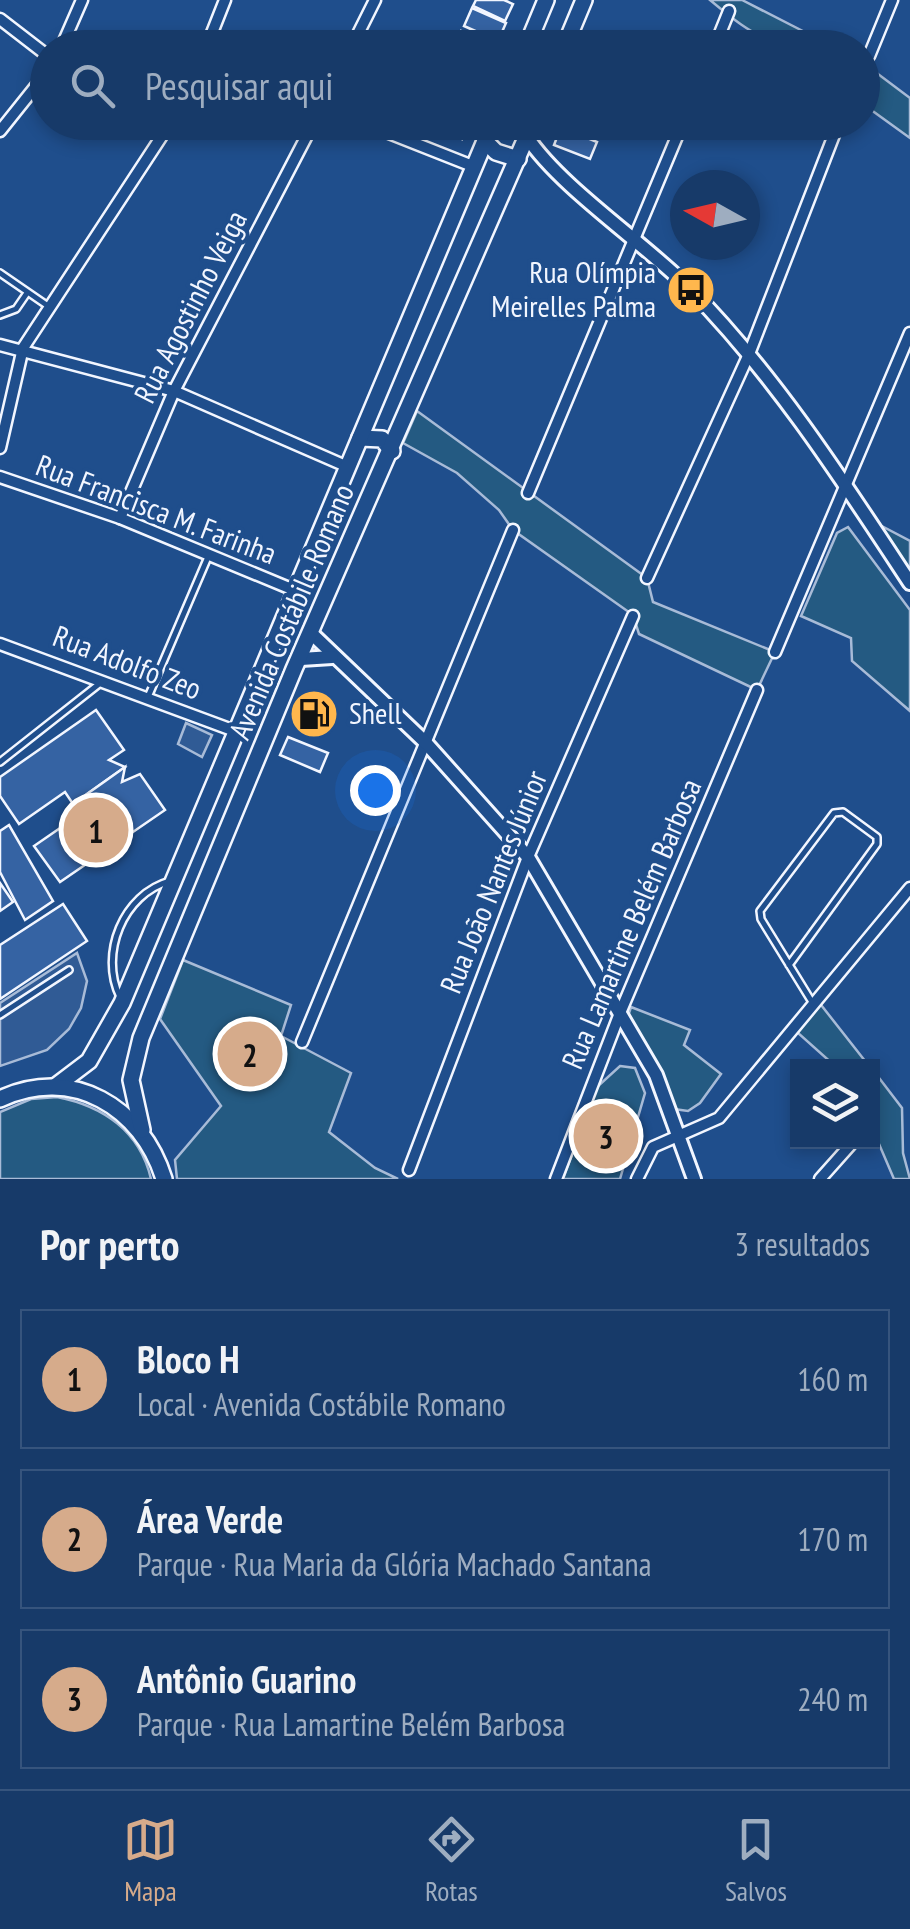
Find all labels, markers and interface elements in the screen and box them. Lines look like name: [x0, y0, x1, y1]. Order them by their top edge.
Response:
search box: [30, 30, 880, 140]
icon: search: [65, 58, 120, 113]
text: Pesquisar aqui: [145, 61, 334, 110]
north arrow: [670, 170, 760, 260]
street label: Rua Agostinho Veiga: [124, 204, 255, 409]
place label: Rua Olímpia Meirelles Palma: [491, 252, 656, 325]
bus stop icon: Rua Olímpia Meirelles Palma: [665, 264, 717, 316]
street label: Rua Francisca M. Farinha: [31, 445, 282, 572]
street label: Avenida Costábile Romano: [219, 478, 362, 745]
street label: Rua Adolfo Zeo: [48, 616, 207, 708]
fuel station icon: Shell: [288, 688, 340, 740]
place label: Shell: [349, 693, 401, 732]
street label: Rua João Nantes Júnior: [430, 764, 555, 998]
your location: [350, 765, 401, 816]
street label: Rua Lamartine Belém Barbosa: [552, 773, 709, 1074]
pin: 1: [64, 792, 128, 868]
pin: 2: [218, 1016, 282, 1092]
map controls: [790, 1059, 880, 1149]
button: layers: [790, 1059, 880, 1149]
pin: 3: [574, 1098, 638, 1174]
text: Por perto: [40, 1217, 179, 1272]
text: 3 resultados: [735, 1223, 870, 1265]
text: Bloco H: [137, 1334, 240, 1383]
text: 1: [67, 1358, 82, 1400]
text: 160 m: [797, 1358, 868, 1400]
text: Local · Avenida Costábile Romano: [137, 1383, 506, 1425]
text: Área Verde: [137, 1494, 283, 1543]
text: 2: [67, 1518, 82, 1560]
text: 170 m: [797, 1518, 868, 1560]
text: Parque · Rua Maria da Glória Machado Santana: [137, 1543, 651, 1585]
text: Antônio Guarino: [137, 1654, 356, 1703]
text: 3: [67, 1678, 82, 1720]
text: 240 m: [797, 1678, 868, 1720]
text: Parque · Rua Lamartine Belém Barbosa: [137, 1703, 565, 1745]
tab: Mapa: [123, 1812, 178, 1909]
tab: Rotas: [424, 1812, 479, 1909]
tab: Salvos: [725, 1812, 787, 1909]

